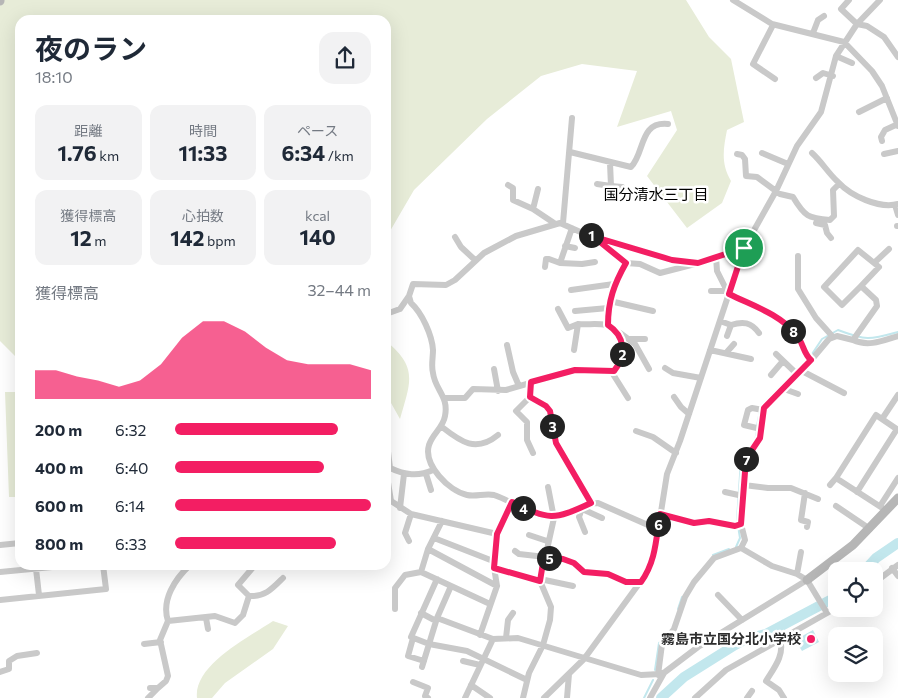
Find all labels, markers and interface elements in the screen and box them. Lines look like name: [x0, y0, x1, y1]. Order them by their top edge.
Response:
text: 夜のラン: [35, 31, 147, 65]
button: share: [319, 32, 371, 84]
text: 18:10: [35, 67, 73, 86]
text: 距離: [74, 122, 102, 139]
text: 時間: [189, 122, 217, 139]
text: ペース: [297, 122, 338, 139]
text: 1.76: [57, 140, 97, 165]
text: 11:33: [179, 140, 227, 165]
text: 6:34: [281, 140, 325, 165]
text: km: [97, 147, 119, 164]
text: /km: [325, 147, 354, 164]
district label: 国分清水三丁目: [603, 185, 709, 203]
text: 獲得標高: [60, 207, 116, 224]
text: 心拍数: [182, 207, 224, 224]
text: kcal: [305, 207, 330, 224]
pin: 1: [578, 222, 604, 248]
text: 140: [299, 224, 336, 249]
text: 12: [70, 225, 92, 250]
text: 142: [170, 225, 204, 250]
text: 1: [588, 227, 595, 244]
pin: [723, 227, 765, 269]
text: m: [92, 232, 107, 249]
text: bpm: [204, 232, 236, 249]
icon: arrive: [730, 234, 758, 262]
text: 32–44 m: [307, 280, 371, 299]
text: 獲得標高: [35, 283, 99, 302]
pin: 8: [780, 318, 806, 344]
text: 8: [789, 323, 798, 340]
pin: 2: [610, 342, 634, 366]
text: 2: [619, 346, 626, 363]
pin: 3: [540, 414, 564, 438]
text: 3: [548, 418, 557, 435]
text: 200 m: [35, 420, 82, 439]
text: 6:32: [115, 420, 146, 439]
pin: 7: [734, 446, 758, 472]
text: 7: [743, 451, 750, 468]
text: 400 m: [35, 458, 83, 477]
text: 6:40: [115, 458, 149, 477]
text: 600 m: [35, 496, 83, 515]
text: 6:14: [115, 496, 145, 515]
pin: 4: [510, 496, 536, 520]
text: 4: [519, 500, 528, 517]
pin: 6: [646, 512, 670, 536]
text: 6: [654, 516, 663, 533]
text: 800 m: [35, 534, 83, 553]
text: 6:33: [115, 534, 147, 553]
pin: 5: [536, 546, 562, 570]
text: 5: [545, 550, 554, 567]
map controls: [828, 562, 883, 682]
button: locate: [828, 562, 883, 617]
button: layers: [828, 627, 883, 682]
place label: 霧島市立国分北小学校: [661, 630, 801, 647]
marker: 霧島市立国分北小学校: [805, 633, 817, 645]

